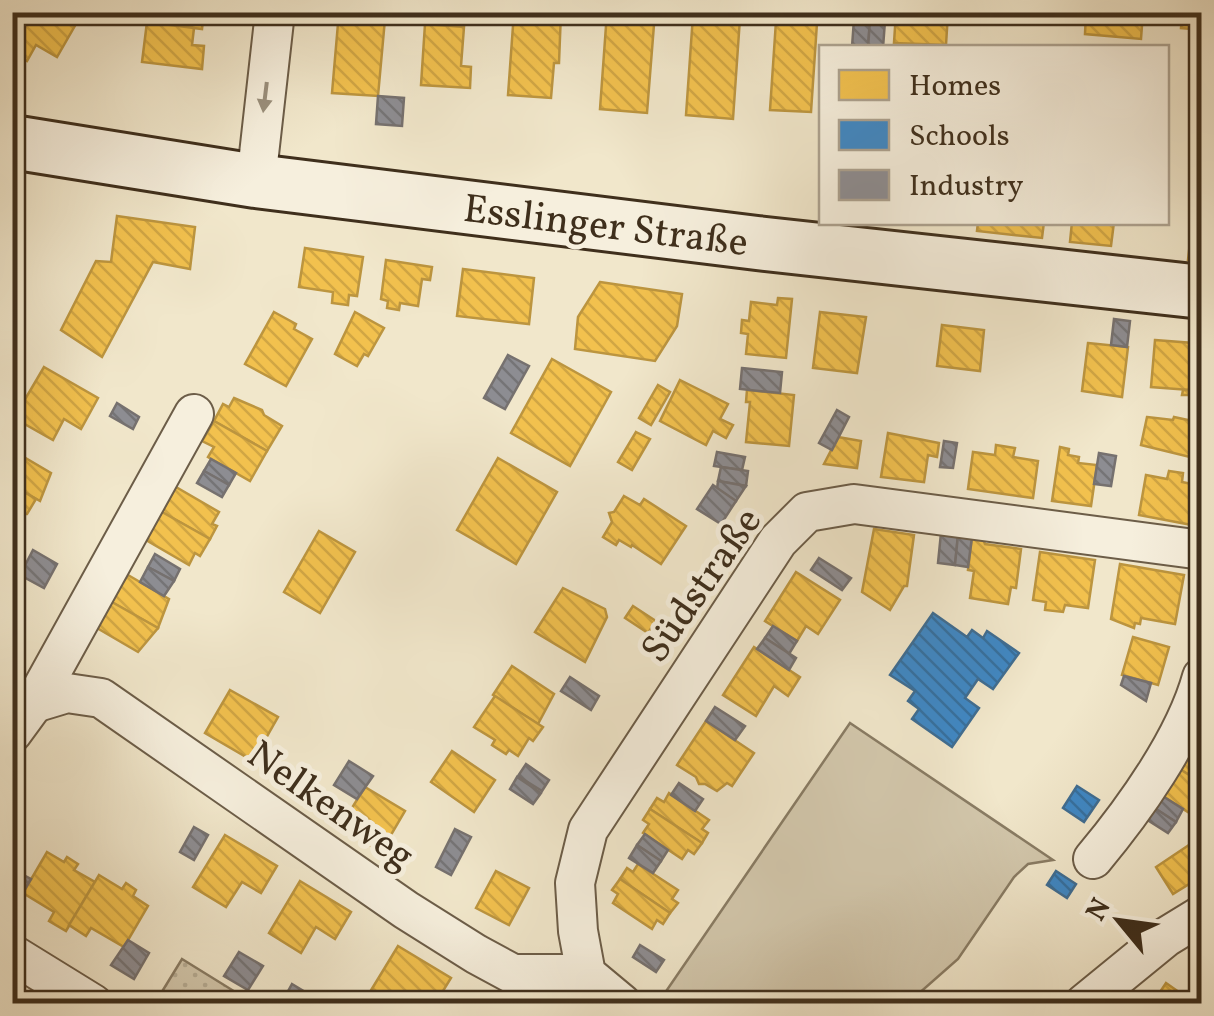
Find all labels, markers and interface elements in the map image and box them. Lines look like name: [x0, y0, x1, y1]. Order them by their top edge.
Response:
legend: [819, 45, 1169, 225]
text: Homes: [909, 66, 1001, 108]
one-way arrow: [257, 81, 273, 113]
text: Schools: [909, 116, 1010, 158]
text: Industry: [909, 166, 1024, 208]
street label: Esslinger Straße: [460, 183, 751, 273]
street label: Südstraße: [629, 497, 777, 675]
street label: Nelkenweg: [235, 729, 425, 886]
north arrow: [1069, 871, 1169, 971]
text: N: [1077, 892, 1121, 928]

